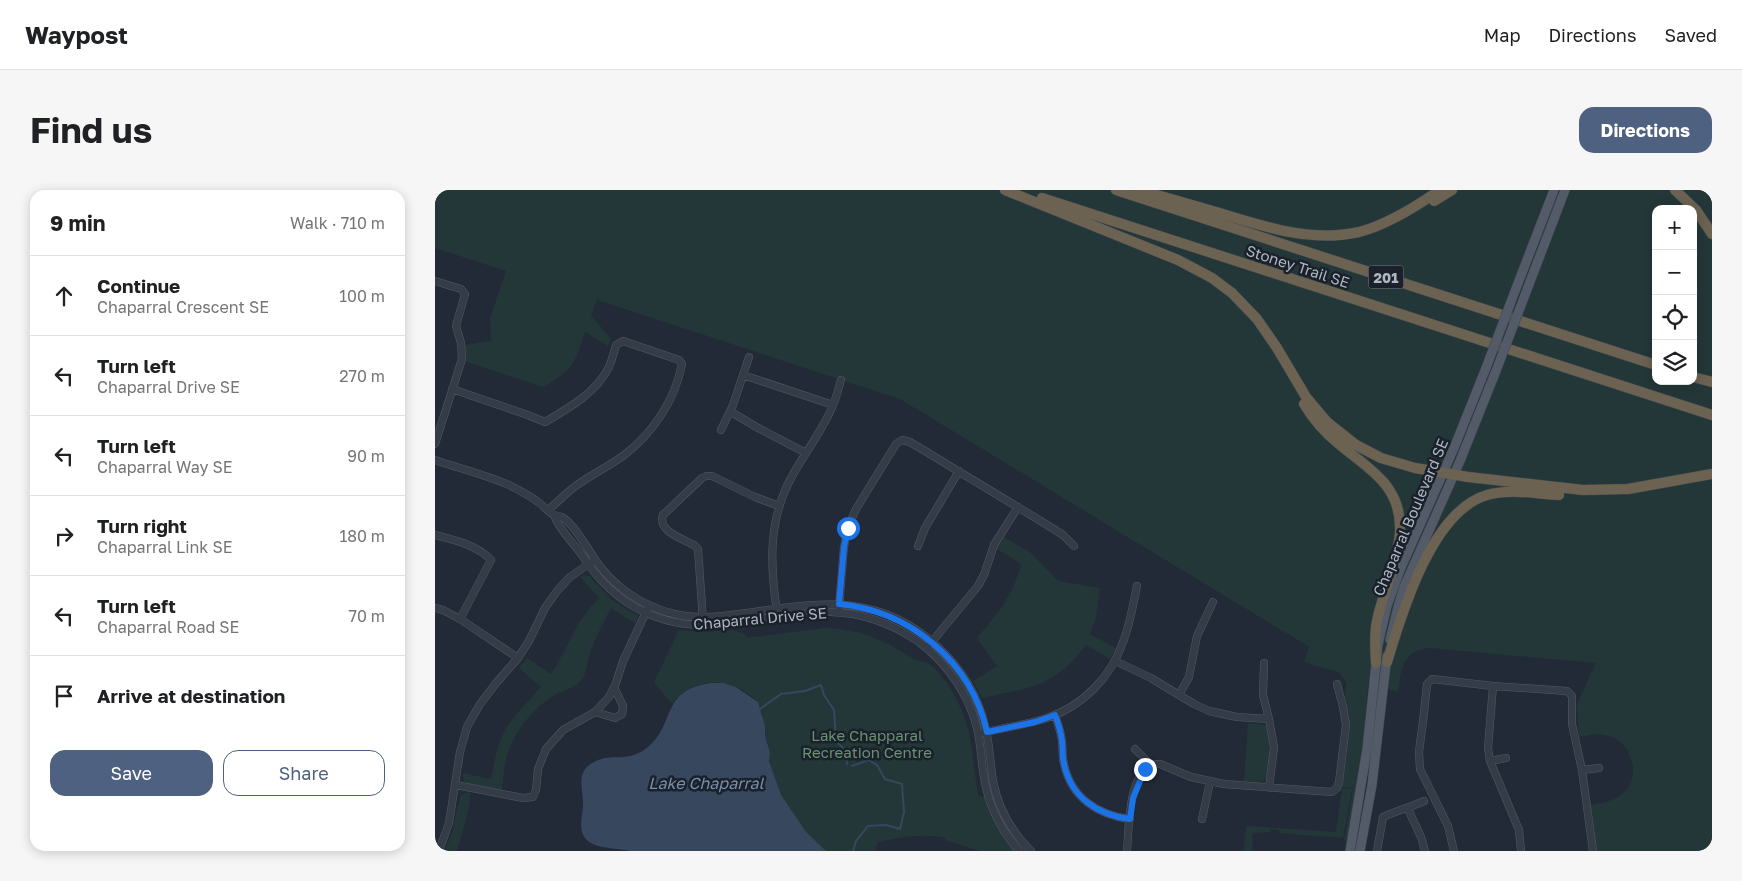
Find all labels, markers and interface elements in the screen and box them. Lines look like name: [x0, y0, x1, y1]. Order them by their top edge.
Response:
text: Waypost: [25, 20, 128, 49]
text: Map: [1484, 24, 1520, 46]
text: Directions: [1548, 24, 1636, 46]
text: Saved: [1664, 24, 1717, 46]
button: Directions: [1579, 107, 1712, 153]
text: Find us: [30, 109, 152, 151]
map controls: [1652, 205, 1697, 385]
button: +: [1652, 205, 1697, 250]
text: 9 min: [50, 210, 105, 236]
text: Walk · 710 m: [290, 213, 385, 233]
street label: Stoney Trail SE: [1244, 241, 1352, 291]
button: −: [1652, 250, 1697, 295]
road number: 201: [1369, 265, 1403, 288]
text: Continue: [97, 274, 180, 297]
icon: ahead: [50, 282, 78, 310]
text: 100 m: [339, 286, 385, 306]
button: locate: [1652, 295, 1697, 340]
text: Chaparral Crescent SE: [97, 297, 269, 317]
button: layers: [1652, 340, 1697, 385]
text: Turn left: [97, 354, 176, 377]
icon: left: [50, 362, 78, 390]
text: 270 m: [339, 366, 385, 386]
text: Chaparral Drive SE: [97, 377, 240, 397]
text: Turn left: [97, 434, 176, 457]
street label: Chaparral Boulevard SE: [1369, 436, 1451, 598]
icon: left: [50, 442, 78, 470]
text: 90 m: [347, 446, 385, 466]
text: Chaparral Way SE: [97, 457, 233, 477]
text: Turn right: [97, 514, 187, 537]
route start: [837, 517, 860, 540]
icon: right: [50, 522, 78, 550]
text: 180 m: [339, 526, 385, 546]
text: Chaparral Link SE: [97, 537, 232, 557]
text: Turn left: [97, 594, 176, 617]
icon: left: [50, 602, 78, 630]
street label: Chaparral Drive SE: [693, 603, 827, 633]
text: 70 m: [348, 606, 385, 626]
text: Chaparral Road SE: [97, 617, 239, 637]
icon: arrive: [50, 682, 78, 710]
text: Arrive at destination: [97, 684, 285, 707]
park label: Lake Chapparal Recreation Centre: [802, 726, 932, 761]
button: Save: [50, 750, 213, 796]
button: Share: [223, 750, 385, 796]
route end: [1134, 758, 1157, 781]
water label: Lake Chaparral: [648, 773, 765, 793]

